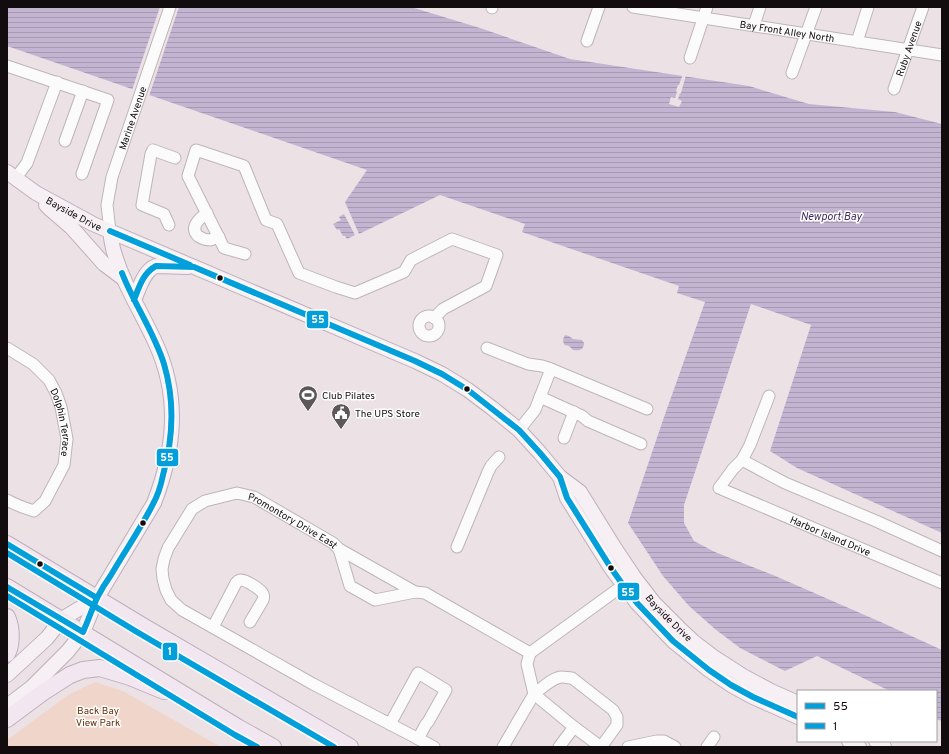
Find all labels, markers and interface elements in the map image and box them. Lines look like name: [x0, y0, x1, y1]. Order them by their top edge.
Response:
street label: Bay Front Alley North: [739, 19, 835, 46]
street label: Ruby Avenue: [894, 19, 926, 79]
street label: Marine Avenue: [117, 85, 150, 152]
street label: Bayside Drive: [43, 195, 103, 235]
water label: Newport Bay: [800, 210, 863, 224]
unlabelled marker: [215, 273, 225, 283]
line badge: 55: [306, 310, 329, 329]
text: 55: [311, 313, 325, 327]
sports icon: Club Pilates: [297, 384, 319, 412]
unlabelled marker: [462, 384, 472, 394]
street label: Dolphin Terrace: [47, 386, 72, 457]
place label: Club Pilates: [322, 390, 375, 403]
public building icon: The UPS Store: [330, 402, 352, 430]
place label: The UPS Store: [355, 408, 420, 421]
line badge: 55: [156, 448, 179, 467]
text: 55: [160, 451, 174, 465]
street label: Promontory Drive East: [247, 491, 340, 552]
street label: Harbor Island Drive: [788, 514, 872, 560]
unlabelled marker: [138, 518, 148, 528]
unlabelled marker: [35, 559, 45, 569]
unlabelled marker: [606, 563, 616, 573]
line badge: 55: [617, 582, 640, 601]
text: 55: [621, 586, 635, 600]
street label: Bayside Drive: [642, 592, 694, 645]
line badge: 1: [162, 642, 178, 661]
text: 1: [168, 645, 172, 659]
legend: [797, 690, 937, 742]
text: 55: [833, 699, 848, 715]
park label: Back Bay View Park: [76, 705, 120, 730]
text: 1: [833, 719, 837, 735]

